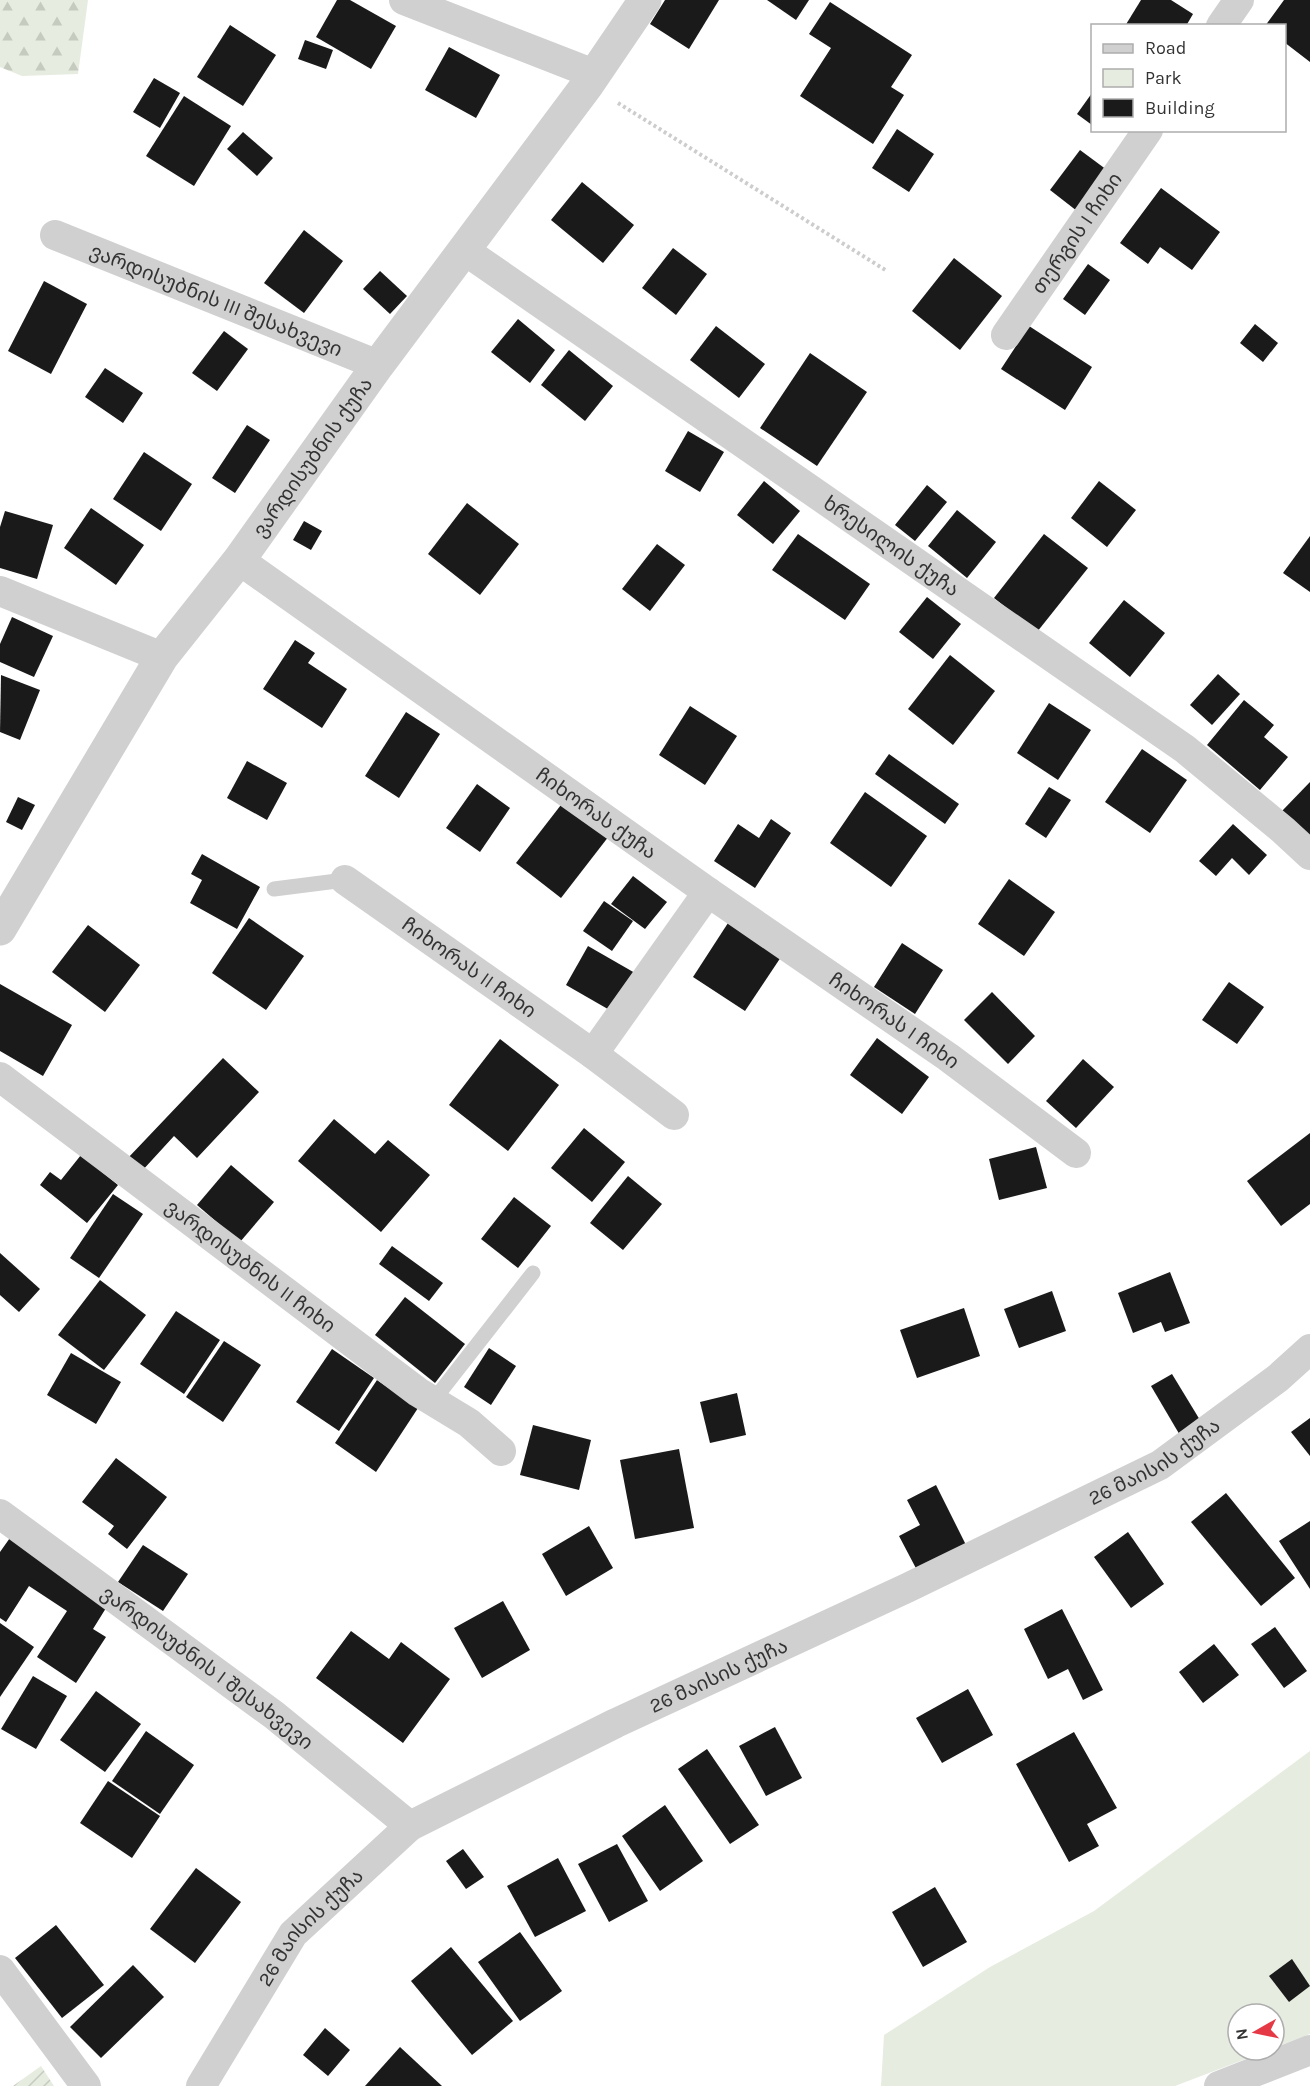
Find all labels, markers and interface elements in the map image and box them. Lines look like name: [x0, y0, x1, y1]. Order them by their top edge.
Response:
legend: [1091, 24, 1286, 132]
text: Road: [1145, 37, 1186, 59]
text: Park: [1145, 67, 1182, 89]
text: Building: [1145, 97, 1215, 119]
street label: თერგის I ჩიხი: [1027, 168, 1127, 298]
street label: ვარდისუბნის III შესახვევი: [87, 239, 346, 361]
street label: ვარდისუბნის ქუჩა: [248, 373, 378, 541]
street label: ხრესილის ქუჩა: [819, 491, 964, 601]
street label: ჩიხორას ქუჩა: [532, 763, 661, 864]
street label: ჩიხორას II ჩიხი: [398, 913, 541, 1023]
street label: ჩიხორას I ჩიხი: [825, 968, 964, 1074]
street label: ვარდისუბნის II ჩიხი: [161, 1195, 340, 1338]
street label: 26 მაისის ქუჩა: [1085, 1414, 1225, 1510]
street label: ვარდისუბნის I შესახვევი: [97, 1581, 318, 1754]
street label: 26 მაისის ქუჩა: [646, 1634, 791, 1718]
street label: 26 მაისის ქუჩა: [253, 1864, 368, 1990]
north arrow: [1226, 2002, 1286, 2062]
text: N: [1231, 2027, 1252, 2041]

